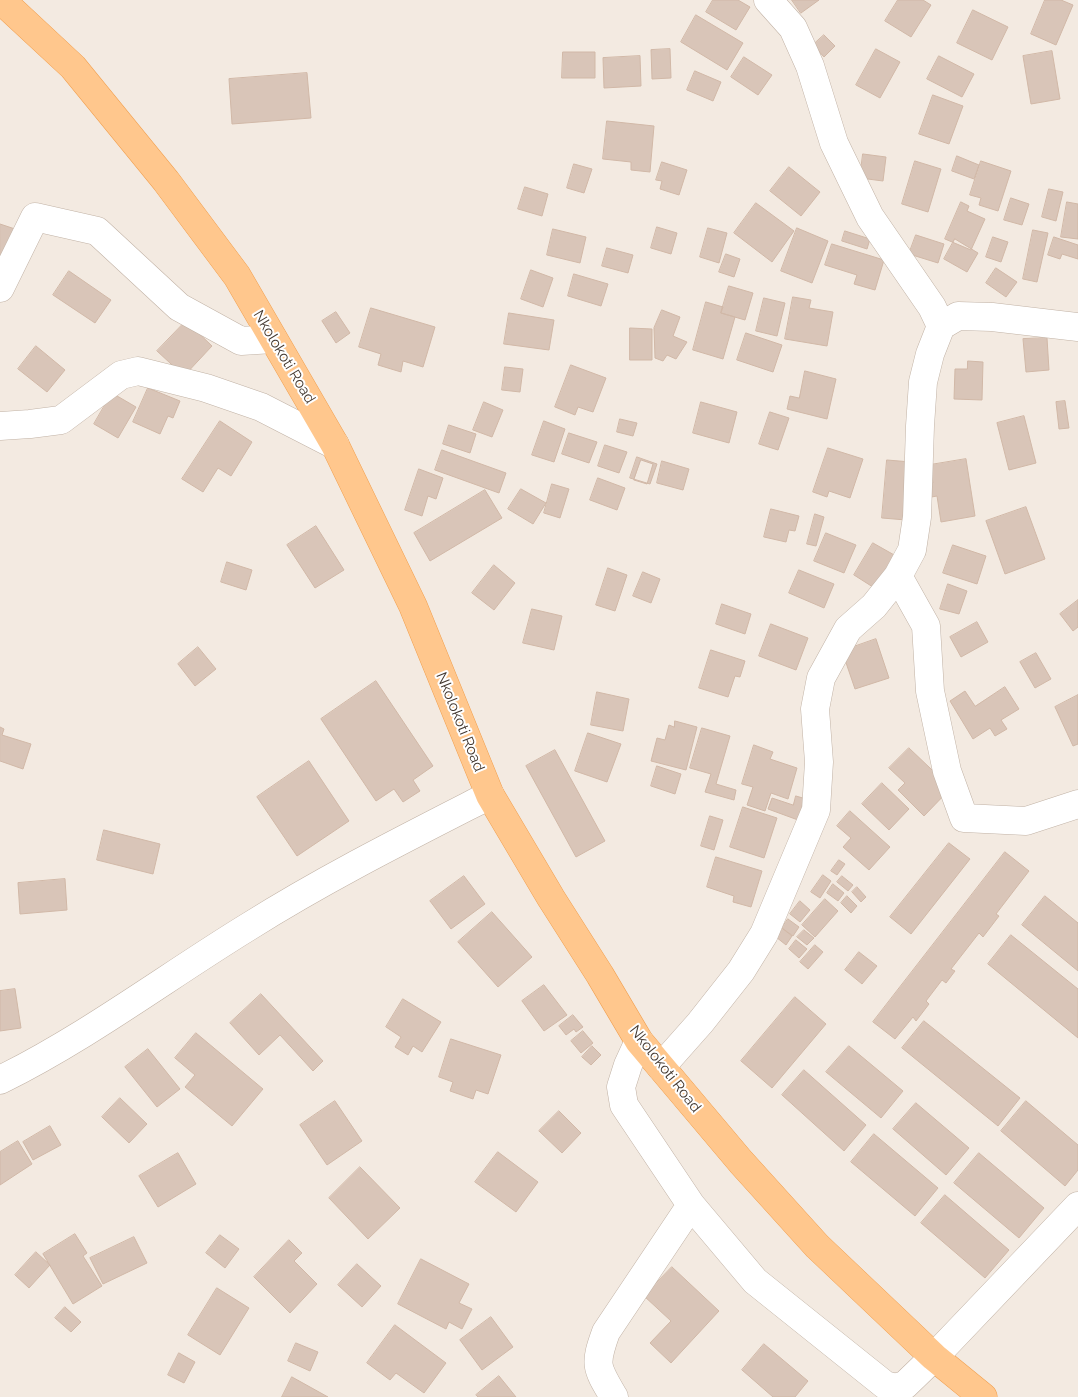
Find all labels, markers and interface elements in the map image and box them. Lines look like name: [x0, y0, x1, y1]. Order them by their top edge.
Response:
street label: Nkolokoti Road: [249, 307, 319, 407]
street label: Nkolokoti Road: [432, 670, 488, 774]
street label: Nkolokoti Road: [625, 1022, 705, 1116]

